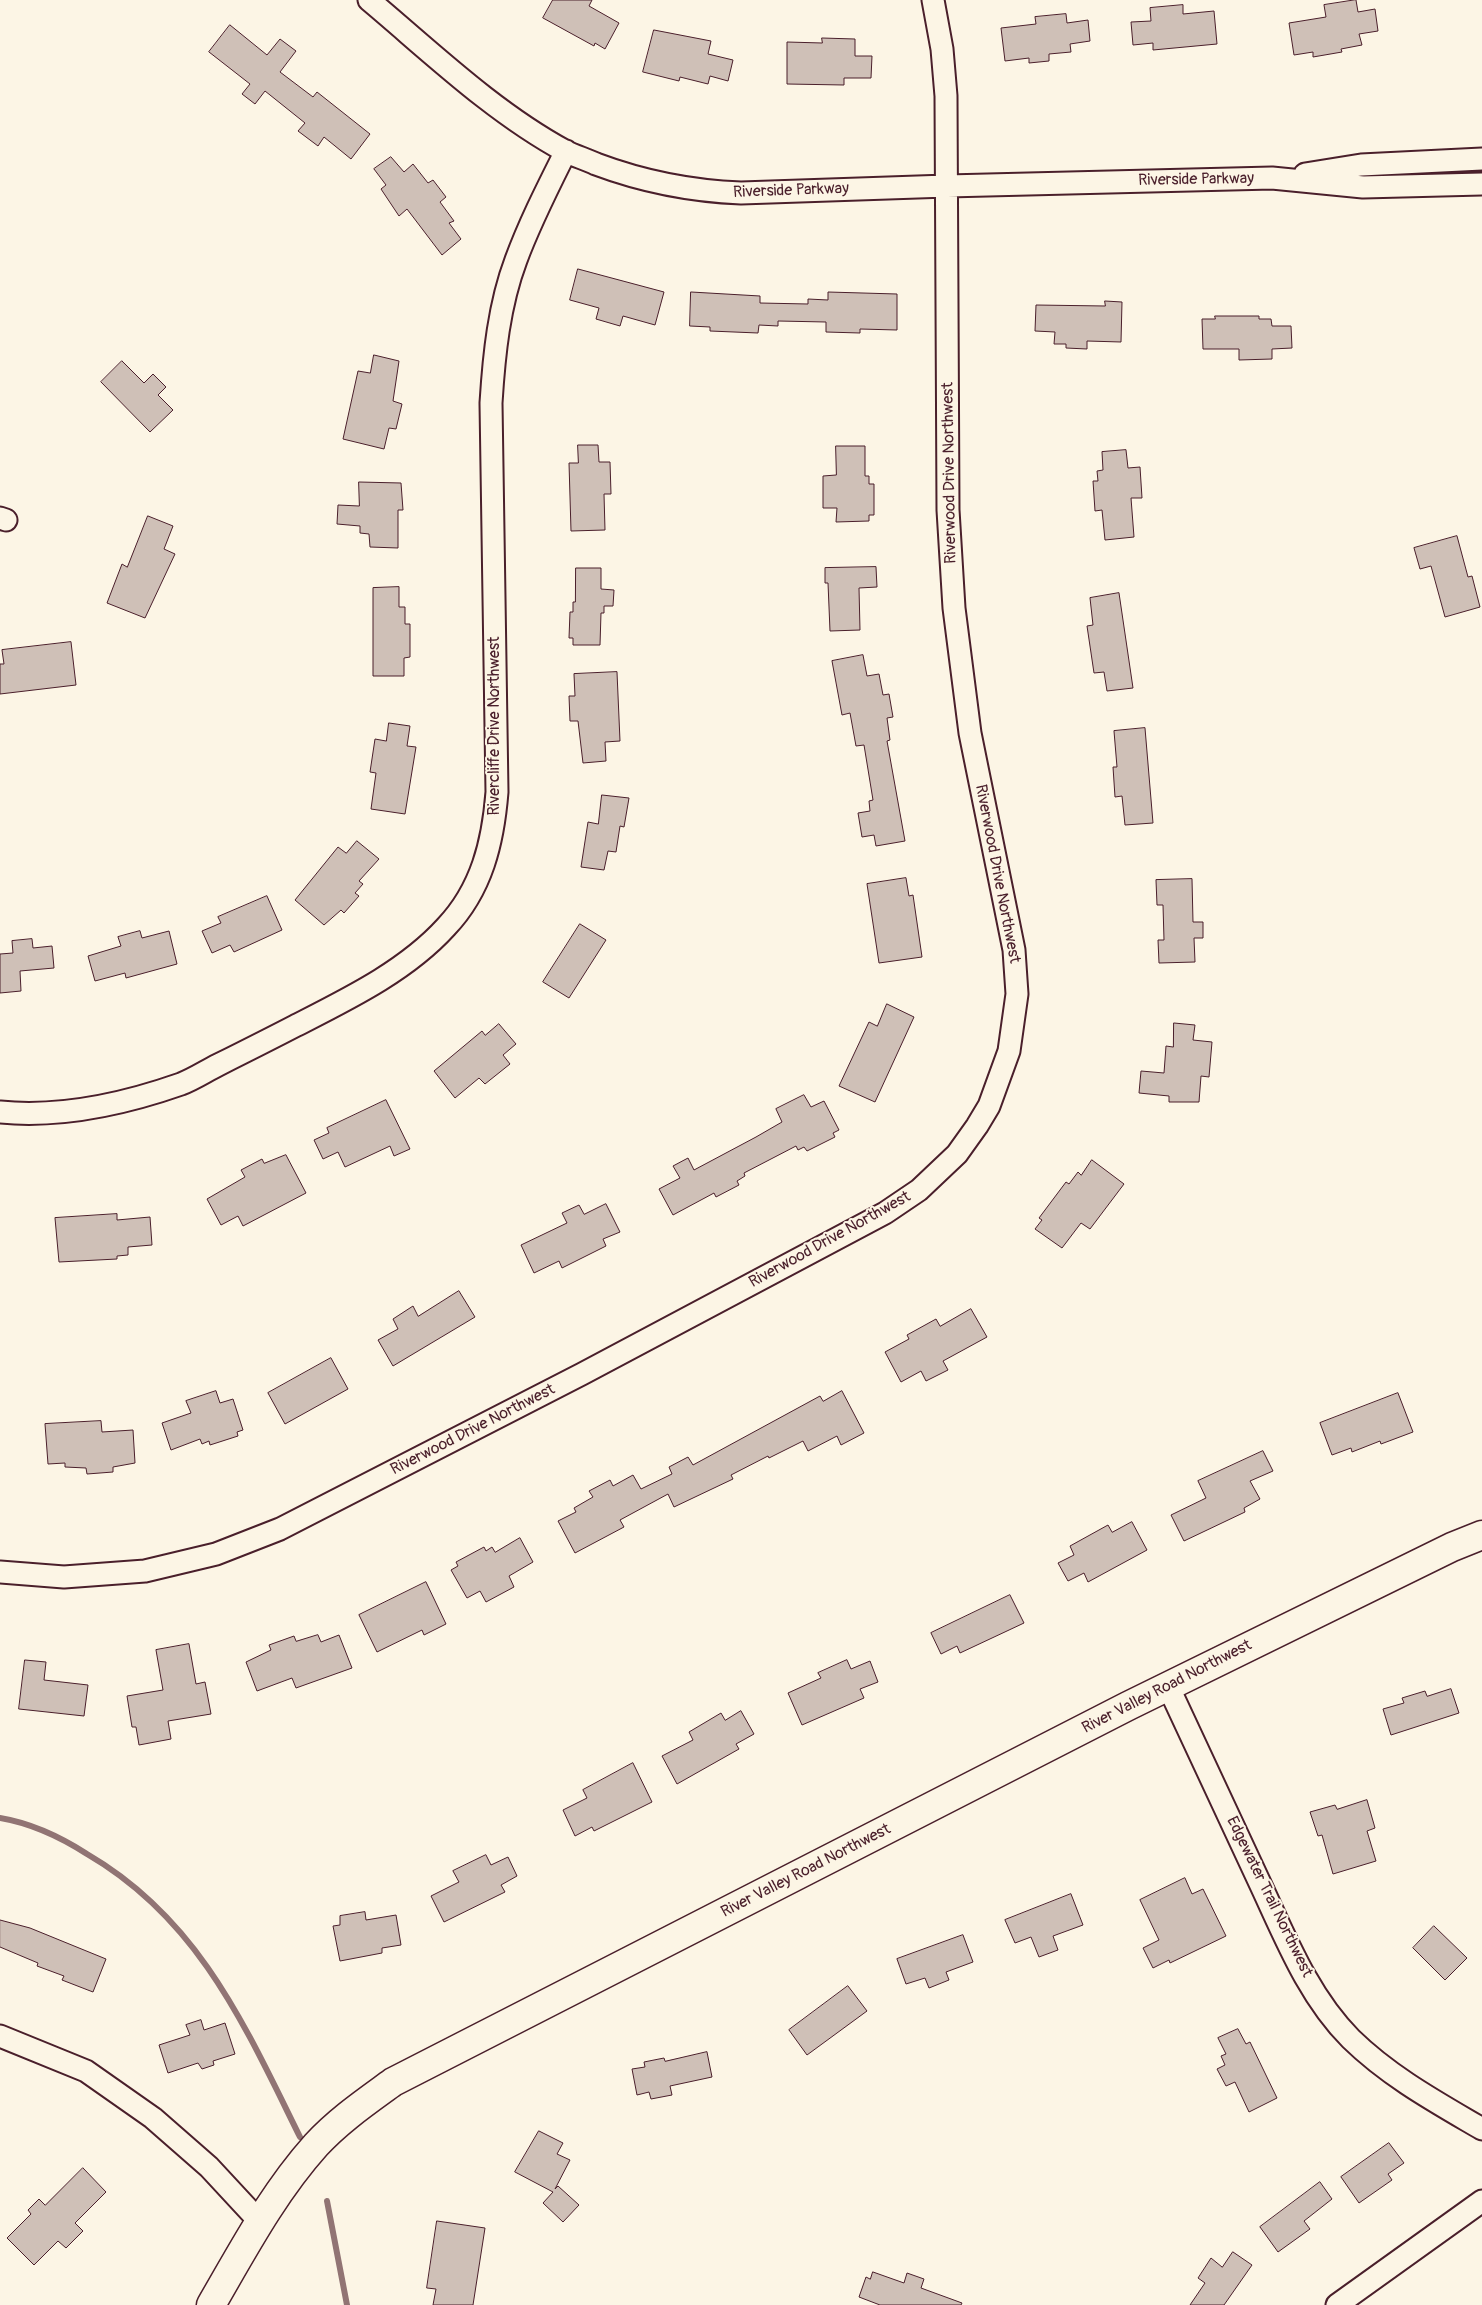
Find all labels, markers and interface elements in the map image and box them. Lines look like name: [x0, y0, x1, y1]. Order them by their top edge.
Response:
street label: Riverside Parkway: [1138, 169, 1254, 191]
street label: Riverside Parkway: [733, 179, 849, 203]
street label: Riverwood Drive Northwest: [939, 382, 961, 564]
street label: Rivercliffe Drive Northwest: [485, 637, 505, 815]
street label: Riverwood Drive Northwest: [970, 783, 1024, 965]
street label: Riverwood Drive Northwest: [746, 1188, 914, 1292]
street label: Riverwood Drive Northwest: [388, 1380, 558, 1480]
street label: River Valley Road Northwest: [1079, 1636, 1255, 1738]
street label: Edgewater Trail Northwest: [1222, 1814, 1316, 1980]
street label: River Valley Road Northwest: [718, 1820, 894, 1922]

